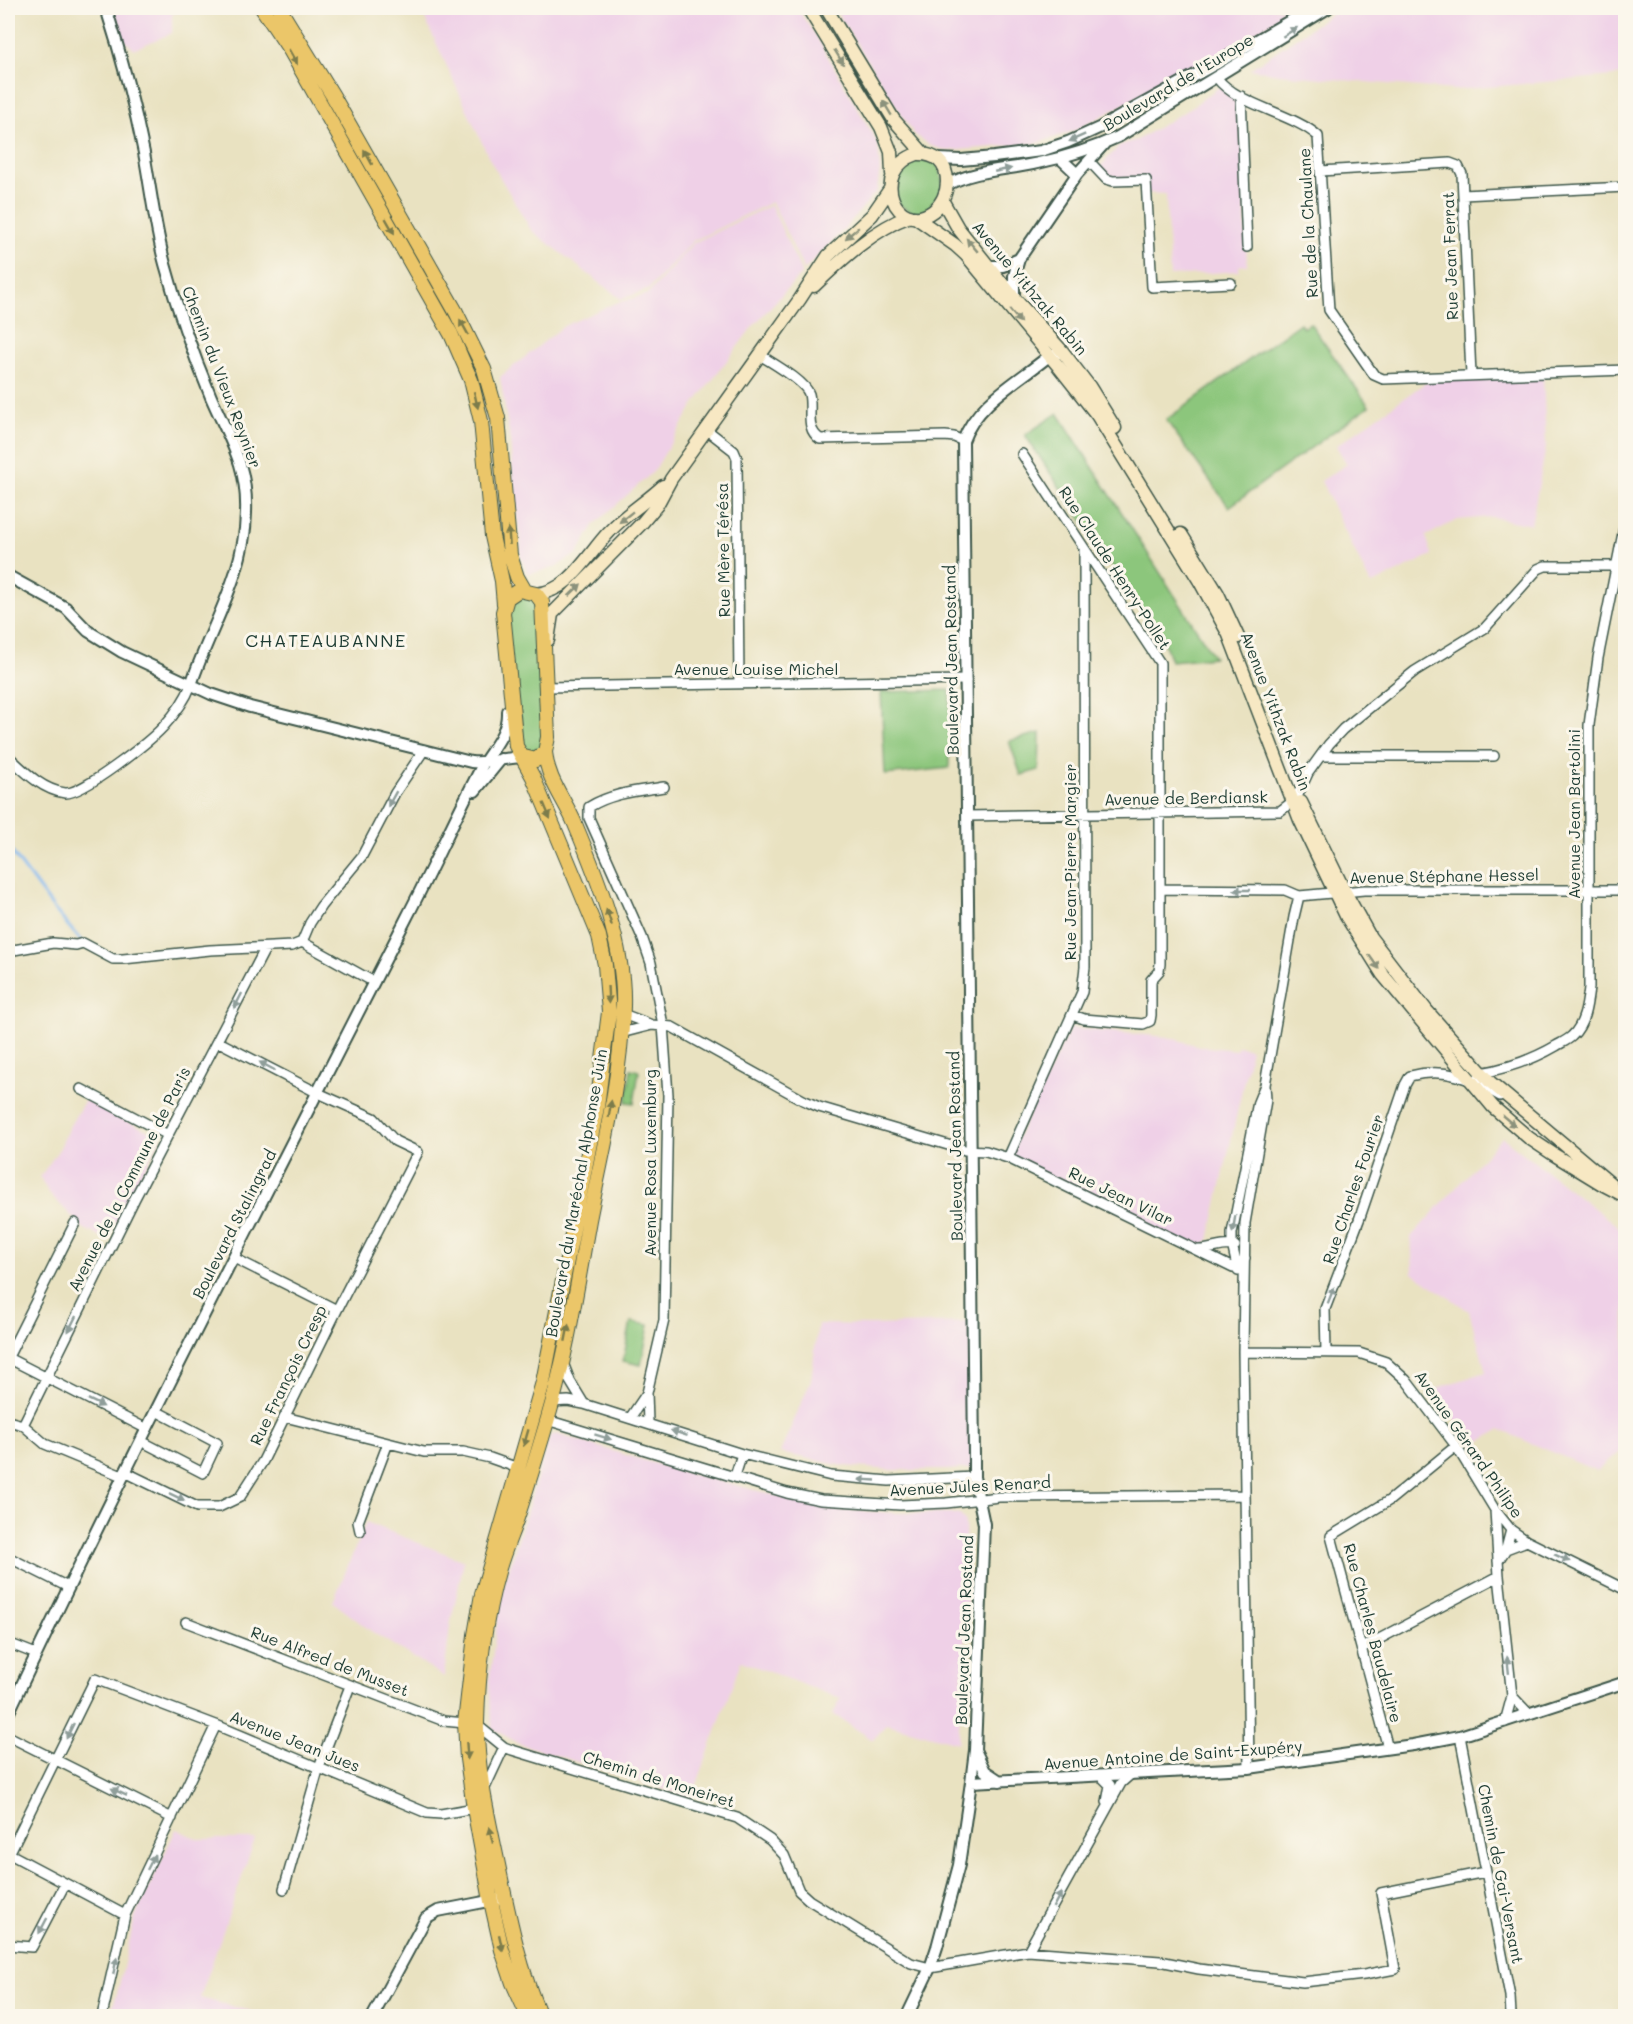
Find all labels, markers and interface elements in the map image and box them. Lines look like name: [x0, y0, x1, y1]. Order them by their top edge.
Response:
one-way arrow: [1282, 27, 1298, 38]
street label: Boulevard de l'Europe: [1099, 28, 1257, 135]
one-way arrow: [288, 49, 299, 65]
one-way arrow: [833, 49, 844, 65]
one-way arrow: [882, 100, 893, 116]
one-way arrow: [1068, 133, 1086, 143]
street label: Rue de la Chaulane: [1293, 147, 1322, 299]
one-way arrow: [363, 148, 373, 165]
one-way arrow: [994, 165, 1013, 174]
street label: Rue Jean Ferrat: [1437, 191, 1462, 321]
street label: Avenue Yithzak Rabin: [968, 216, 1093, 359]
one-way arrow: [384, 218, 394, 235]
one-way arrow: [845, 226, 860, 239]
one-way arrow: [966, 237, 979, 253]
street label: Chemin du Vieux Reynier: [178, 283, 267, 471]
one-way arrow: [1009, 308, 1022, 324]
one-way arrow: [459, 318, 469, 335]
one-way arrow: [472, 391, 482, 409]
street label: Rue Claude Henry-Pollet: [1055, 482, 1176, 654]
street label: Rue Mère Térésa: [711, 483, 734, 617]
one-way arrow: [619, 510, 634, 523]
one-way arrow: [504, 526, 513, 545]
street label: Boulevard Jean Rostand: [938, 565, 963, 755]
one-way arrow: [568, 583, 583, 597]
district label: CHATEAUBANNE: [245, 628, 407, 652]
street label: Avenue Yithzak Rabin: [1236, 628, 1316, 793]
street label: Avenue Louise Michel: [674, 658, 838, 679]
street label: Avenue Jean Bartolini: [1563, 729, 1584, 899]
street label: Rue Jean-Pierre Margier: [1059, 764, 1080, 960]
street label: Avenue de Berdiansk: [1104, 786, 1268, 809]
one-way arrow: [387, 791, 397, 808]
one-way arrow: [543, 802, 552, 820]
street label: Avenue Stéphane Hessel: [1349, 863, 1539, 888]
one-way arrow: [1233, 885, 1252, 895]
one-way arrow: [604, 908, 614, 926]
one-way arrow: [1368, 954, 1379, 970]
one-way arrow: [604, 985, 613, 1004]
one-way arrow: [233, 992, 243, 1009]
street label: Boulevard du Maréchal Alphonse Juin: [540, 1047, 611, 1339]
street label: Boulevard Jean Rostand: [942, 1051, 967, 1241]
one-way arrow: [258, 1062, 275, 1071]
street label: Avenue de la Commune de Paris: [63, 1063, 195, 1295]
street label: Avenue Rosa Luxemburg: [639, 1069, 660, 1257]
one-way arrow: [606, 1100, 615, 1119]
street label: Rue Charles Fourier: [1317, 1111, 1388, 1267]
one-way arrow: [1501, 1114, 1516, 1127]
street label: Boulevard Stalingrad: [187, 1145, 280, 1302]
street label: Rue Jean Vilar: [1065, 1161, 1177, 1230]
one-way arrow: [1229, 1214, 1238, 1233]
one-way arrow: [1326, 1286, 1336, 1304]
street label: Rue François Cresp: [244, 1301, 331, 1448]
one-way arrow: [67, 1315, 77, 1332]
one-way arrow: [563, 1323, 572, 1342]
street label: Avenue Gérard Philipe: [1410, 1366, 1528, 1522]
one-way arrow: [88, 1398, 105, 1408]
one-way arrow: [670, 1428, 688, 1437]
one-way arrow: [521, 1429, 530, 1447]
one-way arrow: [594, 1433, 612, 1442]
street label: Avenue Jules Renard: [889, 1471, 1051, 1500]
one-way arrow: [858, 1476, 877, 1485]
one-way arrow: [169, 1493, 186, 1502]
street label: Boulevard Jean Rostand: [950, 1535, 977, 1725]
street label: Rue Charles Baudelaire: [1339, 1541, 1408, 1725]
one-way arrow: [1554, 1553, 1571, 1562]
street label: Rue Alfred de Musset: [248, 1621, 412, 1700]
one-way arrow: [1503, 1655, 1513, 1674]
street label: Avenue Jean Jues: [227, 1705, 363, 1776]
one-way arrow: [65, 1723, 75, 1740]
street label: Avenue Antoine de Saint-Exupéry: [1043, 1735, 1303, 1774]
one-way arrow: [462, 1742, 472, 1761]
street label: Chemin de Moneiret: [581, 1745, 738, 1812]
street label: Chemin de Gai-Versant: [1474, 1782, 1529, 1965]
one-way arrow: [111, 1787, 128, 1796]
one-way arrow: [486, 1826, 496, 1844]
one-way arrow: [146, 1853, 155, 1870]
one-way arrow: [1052, 1891, 1062, 1908]
one-way arrow: [38, 1918, 48, 1935]
one-way arrow: [497, 1934, 506, 1953]
one-way arrow: [110, 1957, 120, 1975]

